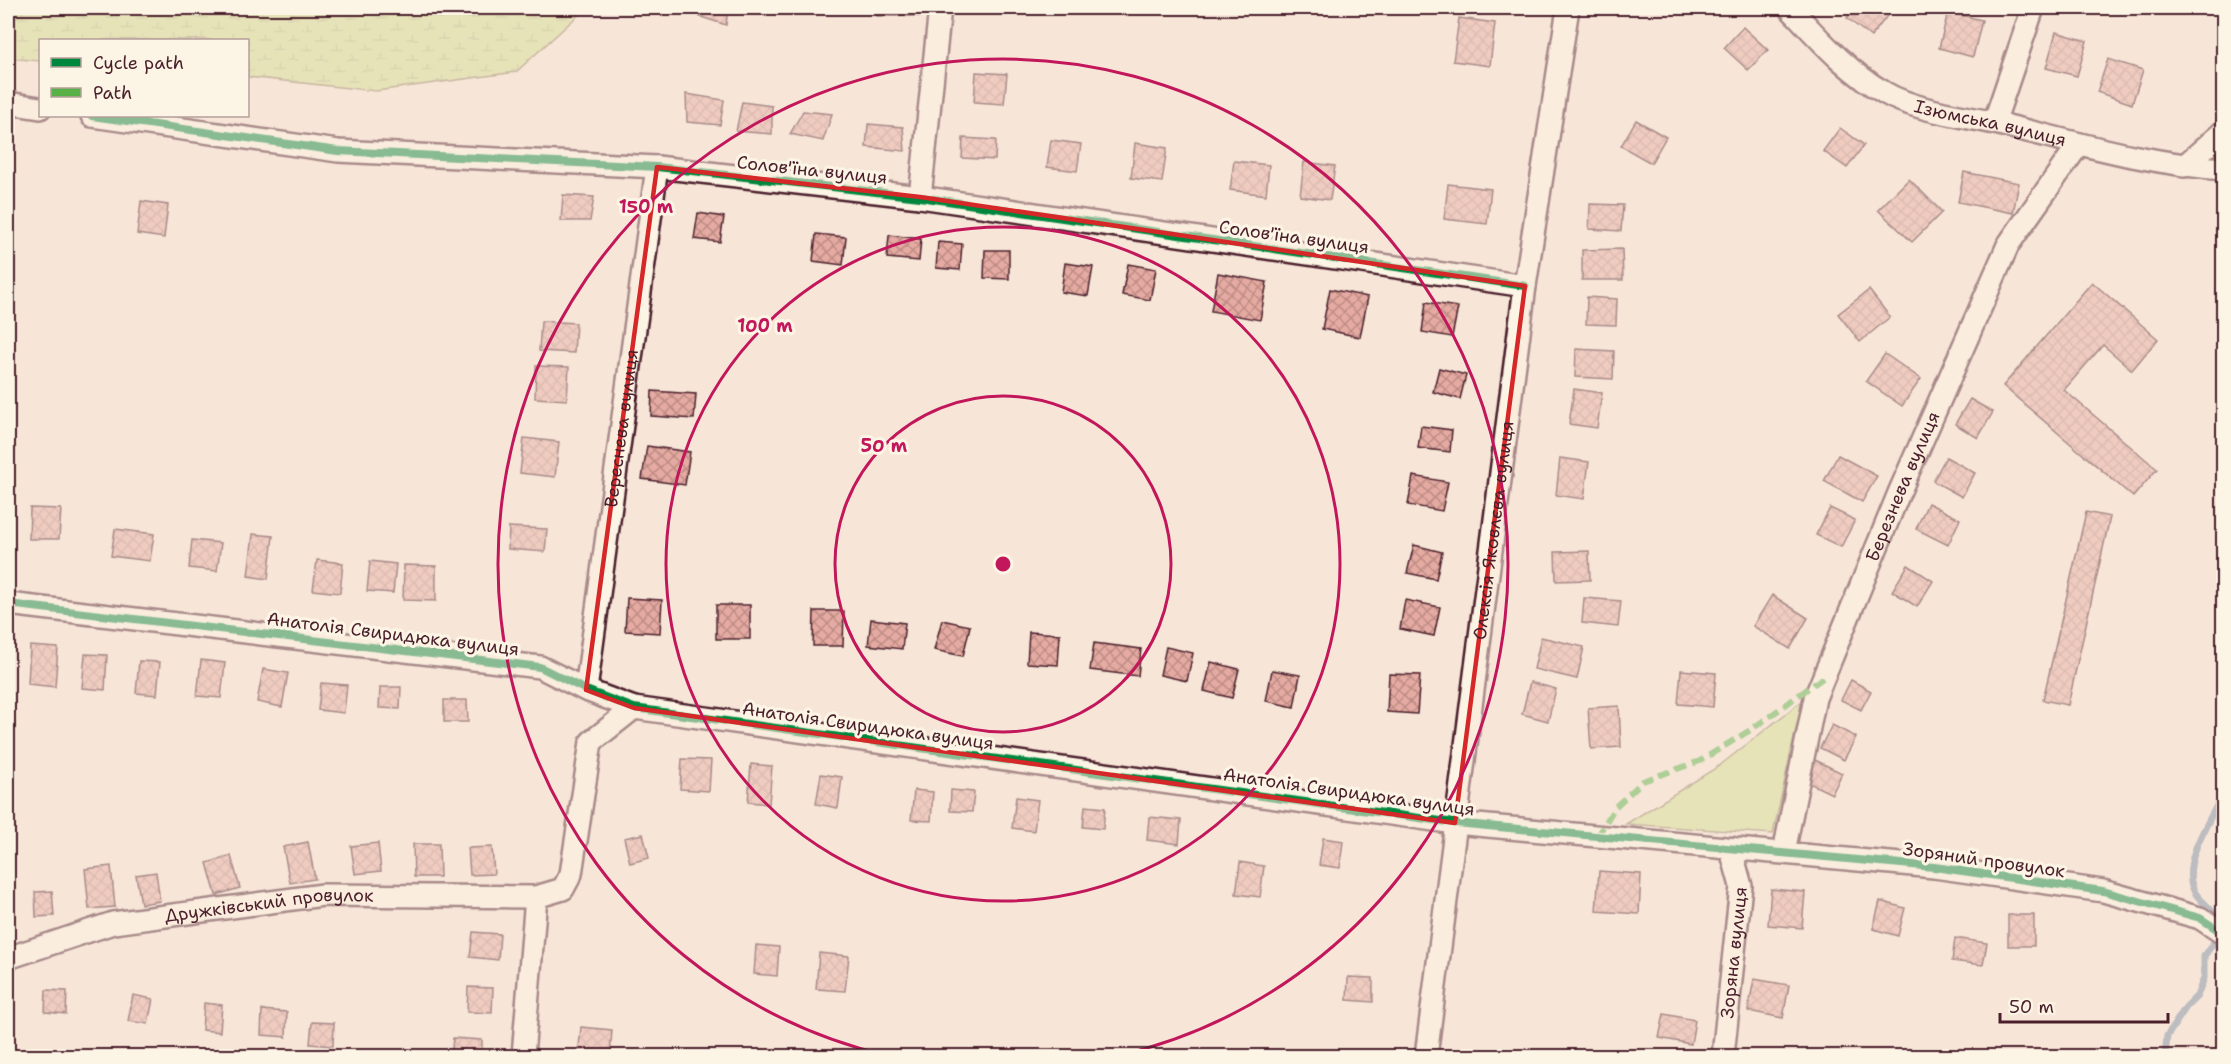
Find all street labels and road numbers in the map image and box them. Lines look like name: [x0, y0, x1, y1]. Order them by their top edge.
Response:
street label: Ізюмська вулиця: [1911, 94, 2069, 152]
street label: Солов'їна вулиця: [736, 150, 888, 190]
street label: Солов'їна вулиця: [1217, 215, 1371, 259]
street label: Вереснева вулиця: [599, 348, 644, 509]
street label: Березнева вулиця: [1860, 408, 1945, 565]
street label: Олексія Яковлєва вулиця: [1468, 419, 1520, 641]
street label: Анатолія Свиридюка вулиця: [266, 607, 520, 661]
street label: Анатолія Свиридюка вулиця: [741, 696, 995, 756]
street label: Анатолія Свиридюка вулиця: [1222, 762, 1476, 822]
street label: Зоряний провулок: [1901, 837, 2067, 883]
street label: Дружківський провулок: [163, 883, 374, 928]
street label: Зоряна вулиця: [1715, 886, 1753, 1020]

